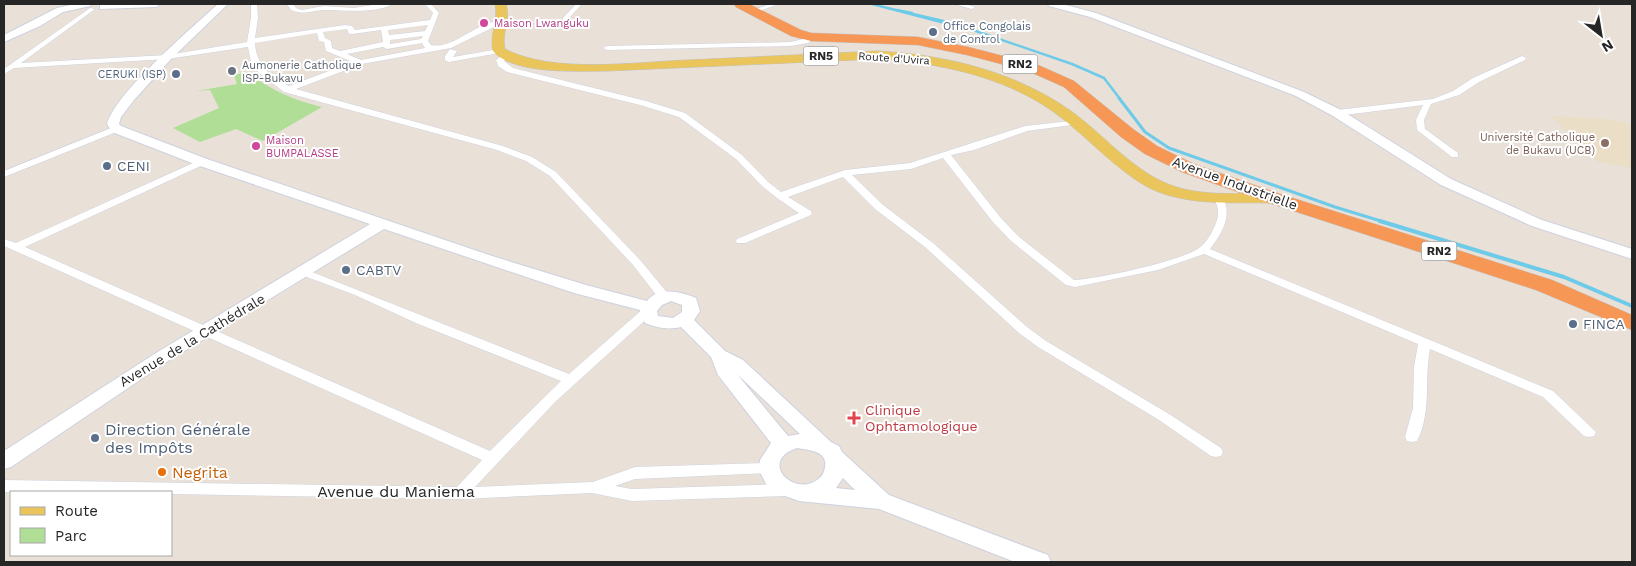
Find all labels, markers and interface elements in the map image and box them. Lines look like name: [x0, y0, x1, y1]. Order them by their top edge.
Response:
north arrow: [1576, 10, 1626, 60]
marker: Maison Lwanguku: [478, 17, 490, 29]
place label: Maison Lwanguku: [494, 17, 589, 30]
place label: Office Congolais de Control: [943, 20, 1031, 46]
marker: Office Congolais de Control: [927, 26, 939, 38]
text: N: [1599, 37, 1616, 56]
road number: RN5: [804, 46, 838, 66]
street label: Route d'Uvira: [858, 50, 930, 67]
road number: RN2: [1002, 54, 1038, 74]
place label: Aumonerie Catholique ISP-Bukavu: [242, 59, 362, 85]
marker: Aumonerie Catholique ISP-Bukavu: [226, 65, 238, 77]
place label: CERUKI (ISP): [98, 68, 166, 81]
marker: CERUKI (ISP): [170, 68, 182, 80]
place label: Université Catholique de Bukavu (UCB): [1480, 131, 1595, 157]
place label: Maison BUMPALASSE: [266, 134, 339, 160]
marker: Université Catholique de Bukavu (UCB): [1599, 137, 1611, 149]
marker: Maison BUMPALASSE: [250, 140, 262, 152]
street label: Avenue Industrielle: [1170, 153, 1300, 213]
place label: CENI: [117, 158, 150, 174]
marker: CENI: [101, 160, 113, 172]
road number: RN2: [1422, 242, 1456, 260]
place label: CABTV: [356, 262, 401, 278]
marker: CABTV: [340, 264, 352, 276]
street label: Avenue de la Cathédrale: [116, 290, 268, 390]
place label: FINCA: [1583, 316, 1625, 332]
marker: FINCA: [1567, 318, 1579, 330]
place label: Clinique Ophtamologique: [865, 402, 978, 434]
marker: Clinique Ophtamologique: [847, 411, 861, 425]
place label: Direction Générale des Impôts: [105, 420, 251, 457]
marker: Direction Générale des Impôts: [89, 432, 101, 444]
place label: Negrita: [172, 463, 228, 482]
marker: Negrita: [156, 466, 168, 478]
street label: Avenue du Maniema: [317, 482, 475, 501]
legend: [10, 491, 172, 556]
text: Route: [55, 502, 98, 520]
text: Parc: [55, 527, 87, 545]

